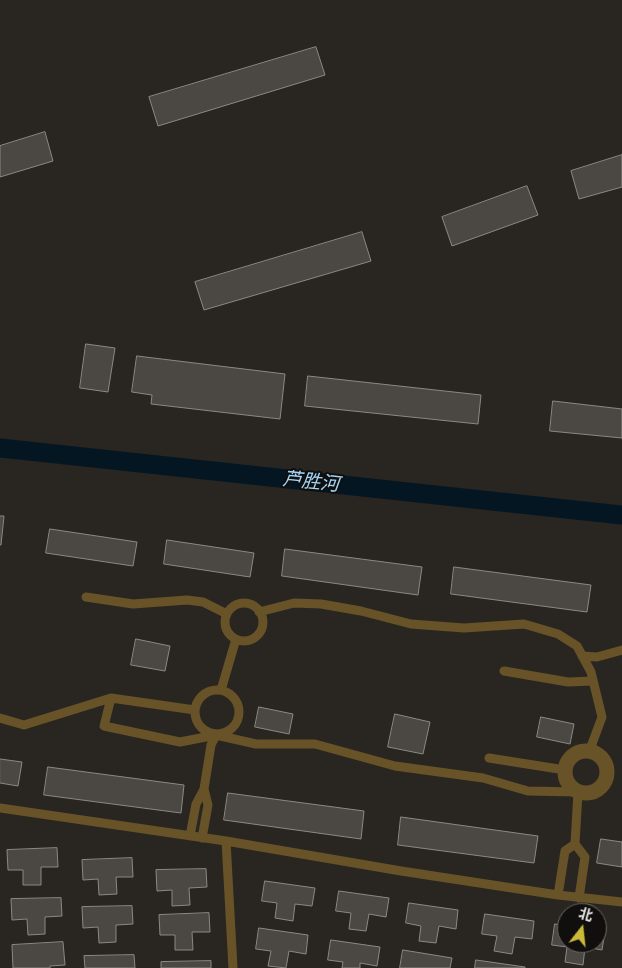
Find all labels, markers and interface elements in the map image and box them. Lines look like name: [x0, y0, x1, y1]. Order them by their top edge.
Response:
water label: 芦胜河: [281, 468, 341, 496]
north arrow: [557, 903, 607, 953]
text: 北: [577, 905, 595, 924]

